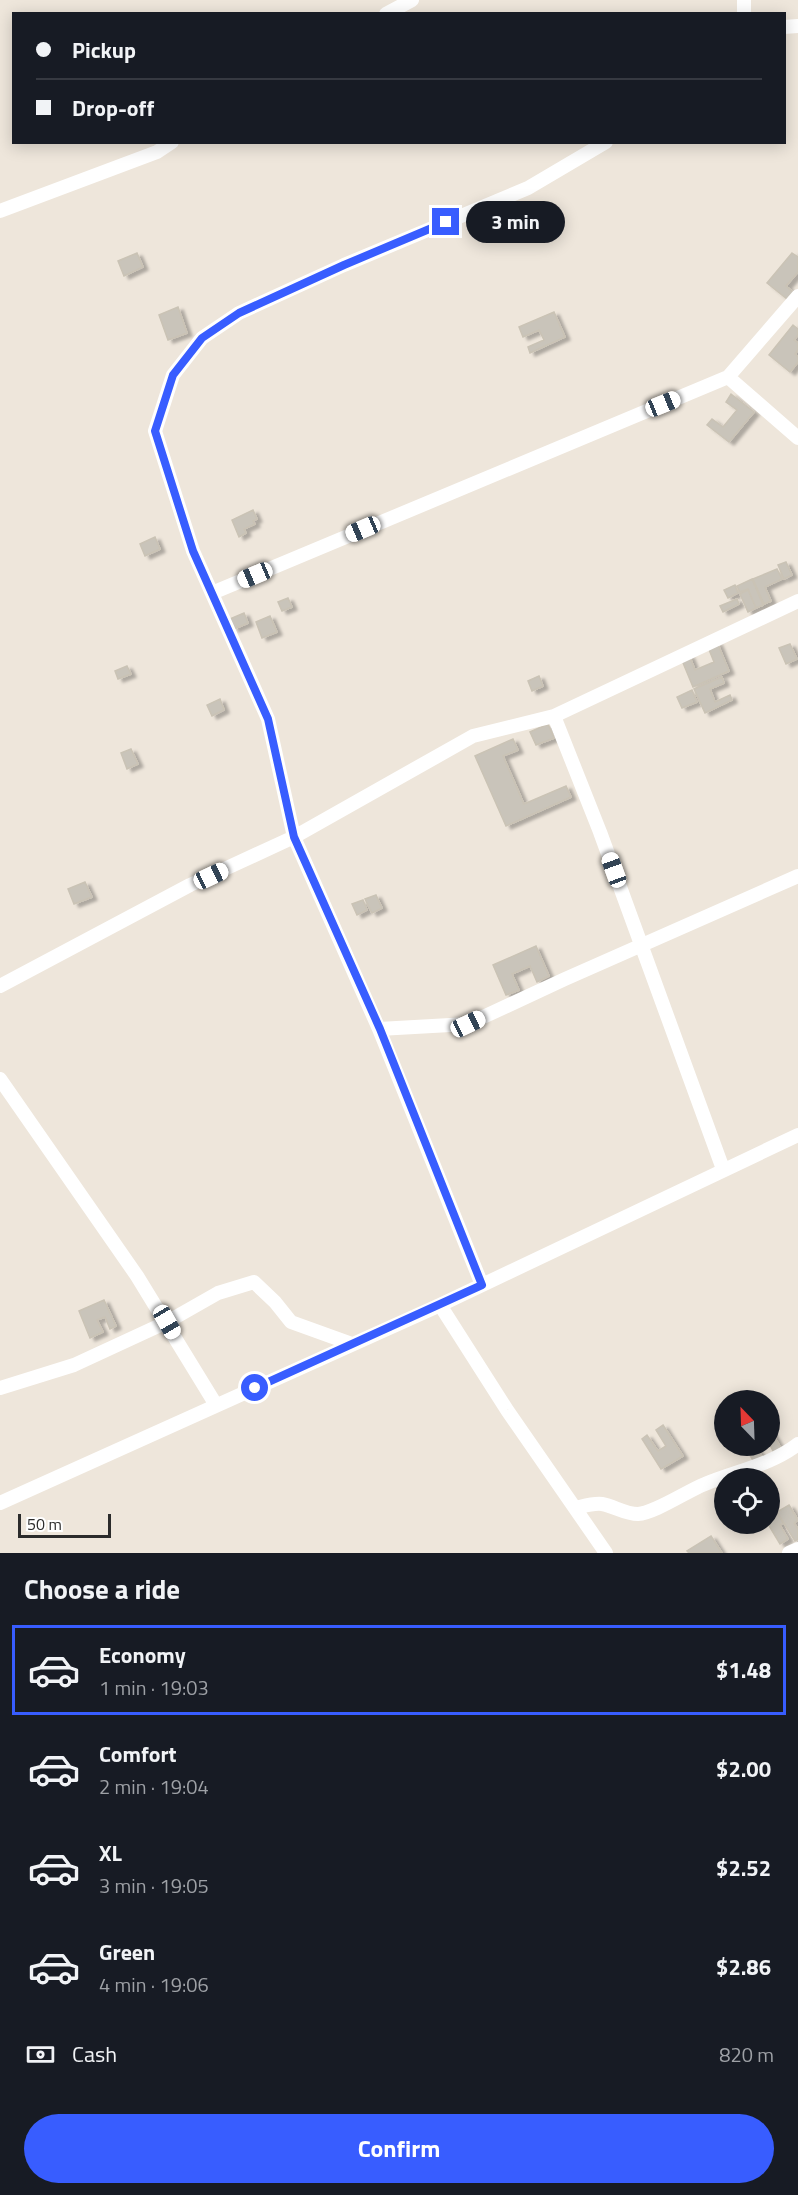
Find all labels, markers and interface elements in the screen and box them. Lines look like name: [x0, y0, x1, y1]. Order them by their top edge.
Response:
text: Pickup: [72, 33, 136, 67]
text: Drop-off: [72, 91, 154, 125]
callout: 3 min: [467, 201, 566, 243]
text: 3 min: [491, 206, 540, 237]
route end: [432, 208, 459, 235]
car: [643, 389, 683, 419]
car: [343, 514, 383, 544]
car: [235, 560, 275, 590]
car: [599, 850, 629, 890]
car: [191, 860, 231, 892]
car: [448, 1008, 488, 1040]
car: [150, 1302, 184, 1342]
route start: [241, 1374, 268, 1401]
north arrow: [714, 1390, 780, 1456]
map controls: [714, 1390, 780, 1534]
button: locate: [714, 1468, 780, 1534]
scale bar: [18, 1511, 111, 1538]
text: 50 m: [27, 1512, 62, 1536]
text: Choose a ride: [24, 1568, 180, 1609]
text: Economy: [99, 1638, 186, 1672]
icon: car: [27, 1643, 81, 1697]
text: $1.48: [716, 1653, 771, 1687]
text: 1 min · 19:03: [99, 1672, 209, 1703]
text: Comfort: [99, 1737, 177, 1771]
icon: car: [27, 1742, 81, 1796]
text: $2.00: [716, 1752, 771, 1786]
text: 2 min · 19:04: [99, 1771, 209, 1802]
text: XL: [99, 1836, 122, 1870]
icon: car: [27, 1841, 81, 1895]
text: $2.52: [716, 1851, 771, 1885]
text: 3 min · 19:05: [99, 1870, 209, 1901]
text: Green: [99, 1935, 155, 1969]
icon: car: [27, 1940, 81, 1994]
text: $2.86: [716, 1950, 771, 1984]
text: 4 min · 19:06: [99, 1969, 209, 2000]
text: Cash: [72, 2037, 117, 2071]
icon: cash: [24, 2038, 57, 2071]
text: 820 m: [719, 2039, 774, 2070]
button: Confirm: [24, 2114, 774, 2183]

